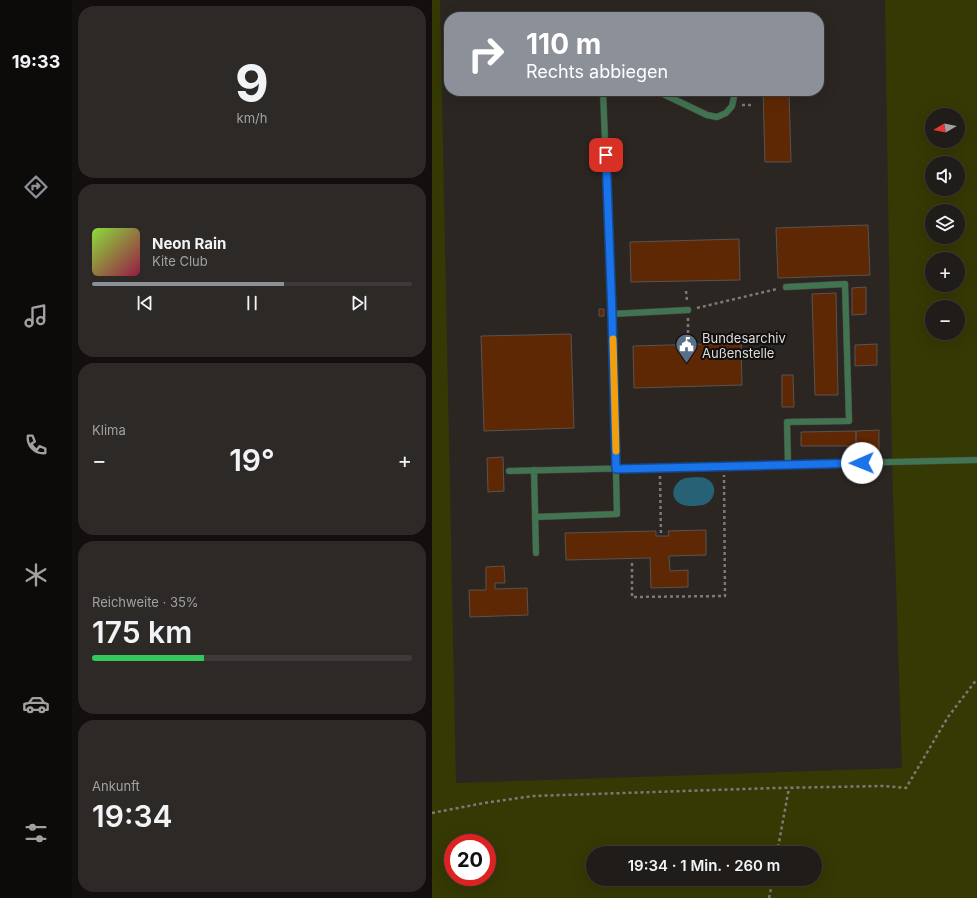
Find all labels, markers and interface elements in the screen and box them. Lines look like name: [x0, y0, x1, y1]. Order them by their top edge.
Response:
text: 110 m: [526, 27, 601, 61]
icon: right: [460, 28, 512, 80]
text: 19:33: [12, 51, 60, 72]
text: 9: [235, 52, 269, 115]
text: Rechts abbiegen: [526, 61, 668, 82]
north arrow: [925, 108, 965, 148]
map controls: [925, 108, 965, 340]
text: km/h: [237, 110, 267, 126]
pin: [589, 138, 623, 172]
icon: arrive: [595, 144, 617, 166]
button: sound: [925, 156, 965, 196]
icon: directions: [22, 173, 50, 201]
button: layers: [925, 204, 965, 244]
text: Neon Rain: [152, 234, 226, 253]
button: +: [925, 252, 965, 292]
text: Kite Club: [152, 253, 208, 269]
icon: previous: [134, 292, 156, 314]
icon: pause: [241, 292, 263, 314]
icon: next: [348, 292, 370, 314]
button: −: [925, 300, 965, 340]
icon: music: [22, 302, 50, 330]
place label: Bundesarchiv Außenstelle: [702, 330, 786, 361]
public building icon: Bundesarchiv Außenstelle: [674, 332, 700, 365]
text: Klima: [92, 422, 126, 438]
icon: phone: [22, 431, 50, 459]
text: 19°: [229, 442, 275, 478]
position arrow: [841, 442, 883, 484]
text: −: [92, 447, 107, 473]
text: +: [397, 447, 412, 473]
icon: climate: [22, 561, 50, 589]
text: Reichweite · 35%: [92, 594, 199, 610]
text: 175 km: [92, 614, 192, 650]
icon: car: [22, 690, 50, 718]
text: Ankunft: [92, 778, 140, 794]
text: 19:34: [92, 798, 173, 834]
icon: filters: [22, 819, 50, 847]
speed limit sign: 20: [444, 834, 496, 886]
text: 19:34 · 1 Min. · 260 m: [628, 856, 780, 875]

